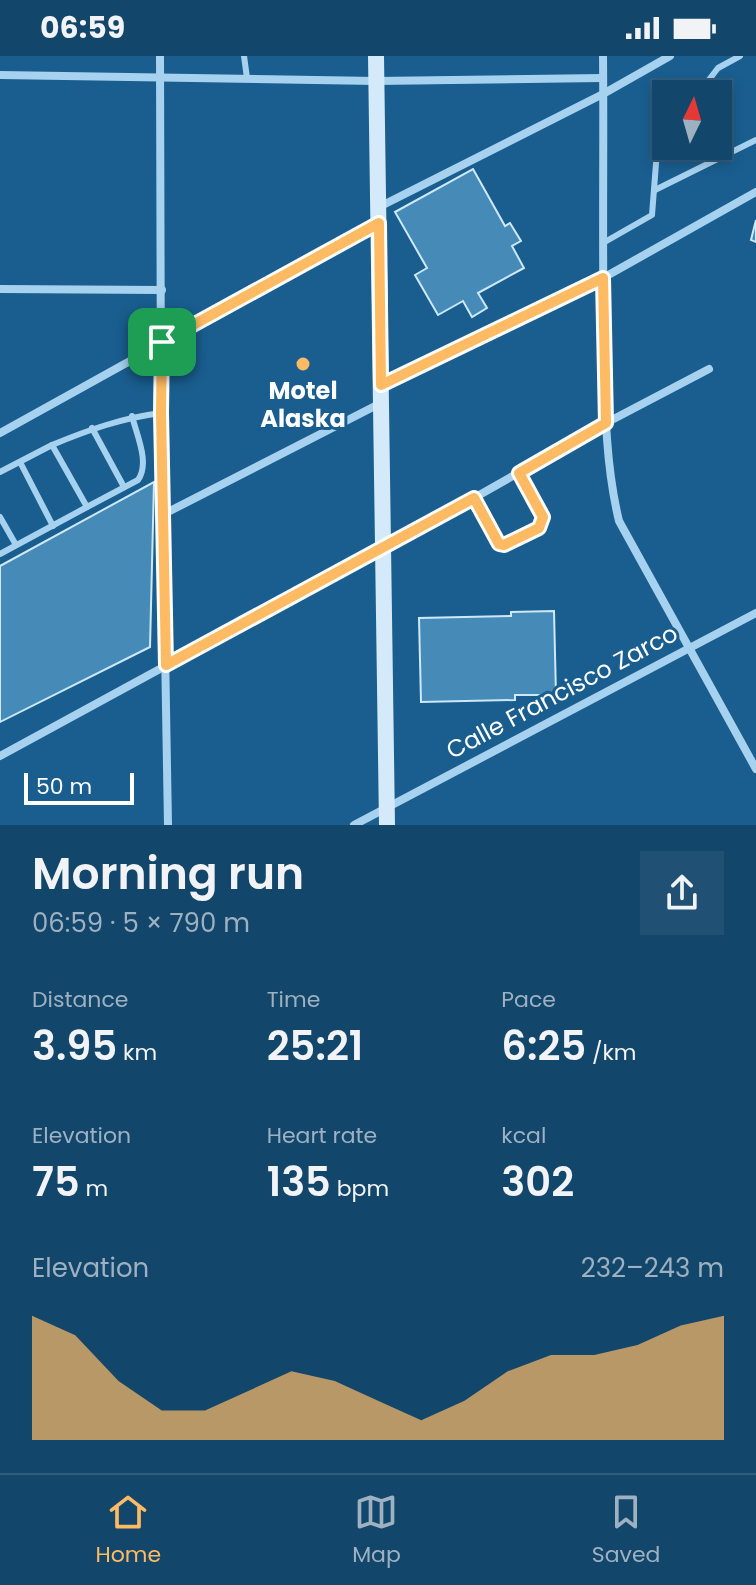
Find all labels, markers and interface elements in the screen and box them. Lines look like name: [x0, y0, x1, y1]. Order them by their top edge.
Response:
text: 06:59: [40, 6, 125, 49]
north arrow: [652, 80, 732, 160]
map controls: [652, 80, 732, 160]
pin: [128, 308, 196, 376]
icon: arrive: [140, 320, 184, 364]
marker: Motel Alaska: [294, 355, 312, 373]
place label: Motel Alaska: [260, 374, 346, 435]
street label: Calle Francisco Zarco: [440, 616, 683, 767]
scale bar: [24, 769, 134, 805]
text: 50 m: [36, 771, 92, 802]
text: Morning run: [32, 843, 304, 904]
button: share: [640, 851, 724, 935]
text: 06:59 · 5 × 790 m: [32, 905, 250, 941]
text: Distance: [32, 984, 128, 1015]
text: Time: [267, 984, 320, 1015]
text: Pace: [501, 984, 556, 1015]
text: 3.95: [32, 1018, 117, 1074]
text: 25:21: [267, 1018, 363, 1074]
text: 6:25: [501, 1018, 586, 1074]
text: km: [117, 1037, 157, 1068]
text: /km: [586, 1037, 637, 1068]
text: Elevation: [32, 1120, 131, 1151]
text: Heart rate: [267, 1120, 377, 1151]
text: kcal: [501, 1120, 546, 1151]
text: 75: [32, 1154, 80, 1210]
text: 135: [267, 1154, 331, 1210]
text: 302: [501, 1154, 574, 1210]
text: m: [80, 1173, 108, 1204]
text: bpm: [331, 1173, 389, 1204]
text: Elevation: [32, 1250, 149, 1286]
text: 232–243 m: [581, 1250, 724, 1286]
tab: Home: [96, 1490, 161, 1571]
tab: Map: [352, 1490, 401, 1571]
tab: Saved: [592, 1490, 660, 1571]

